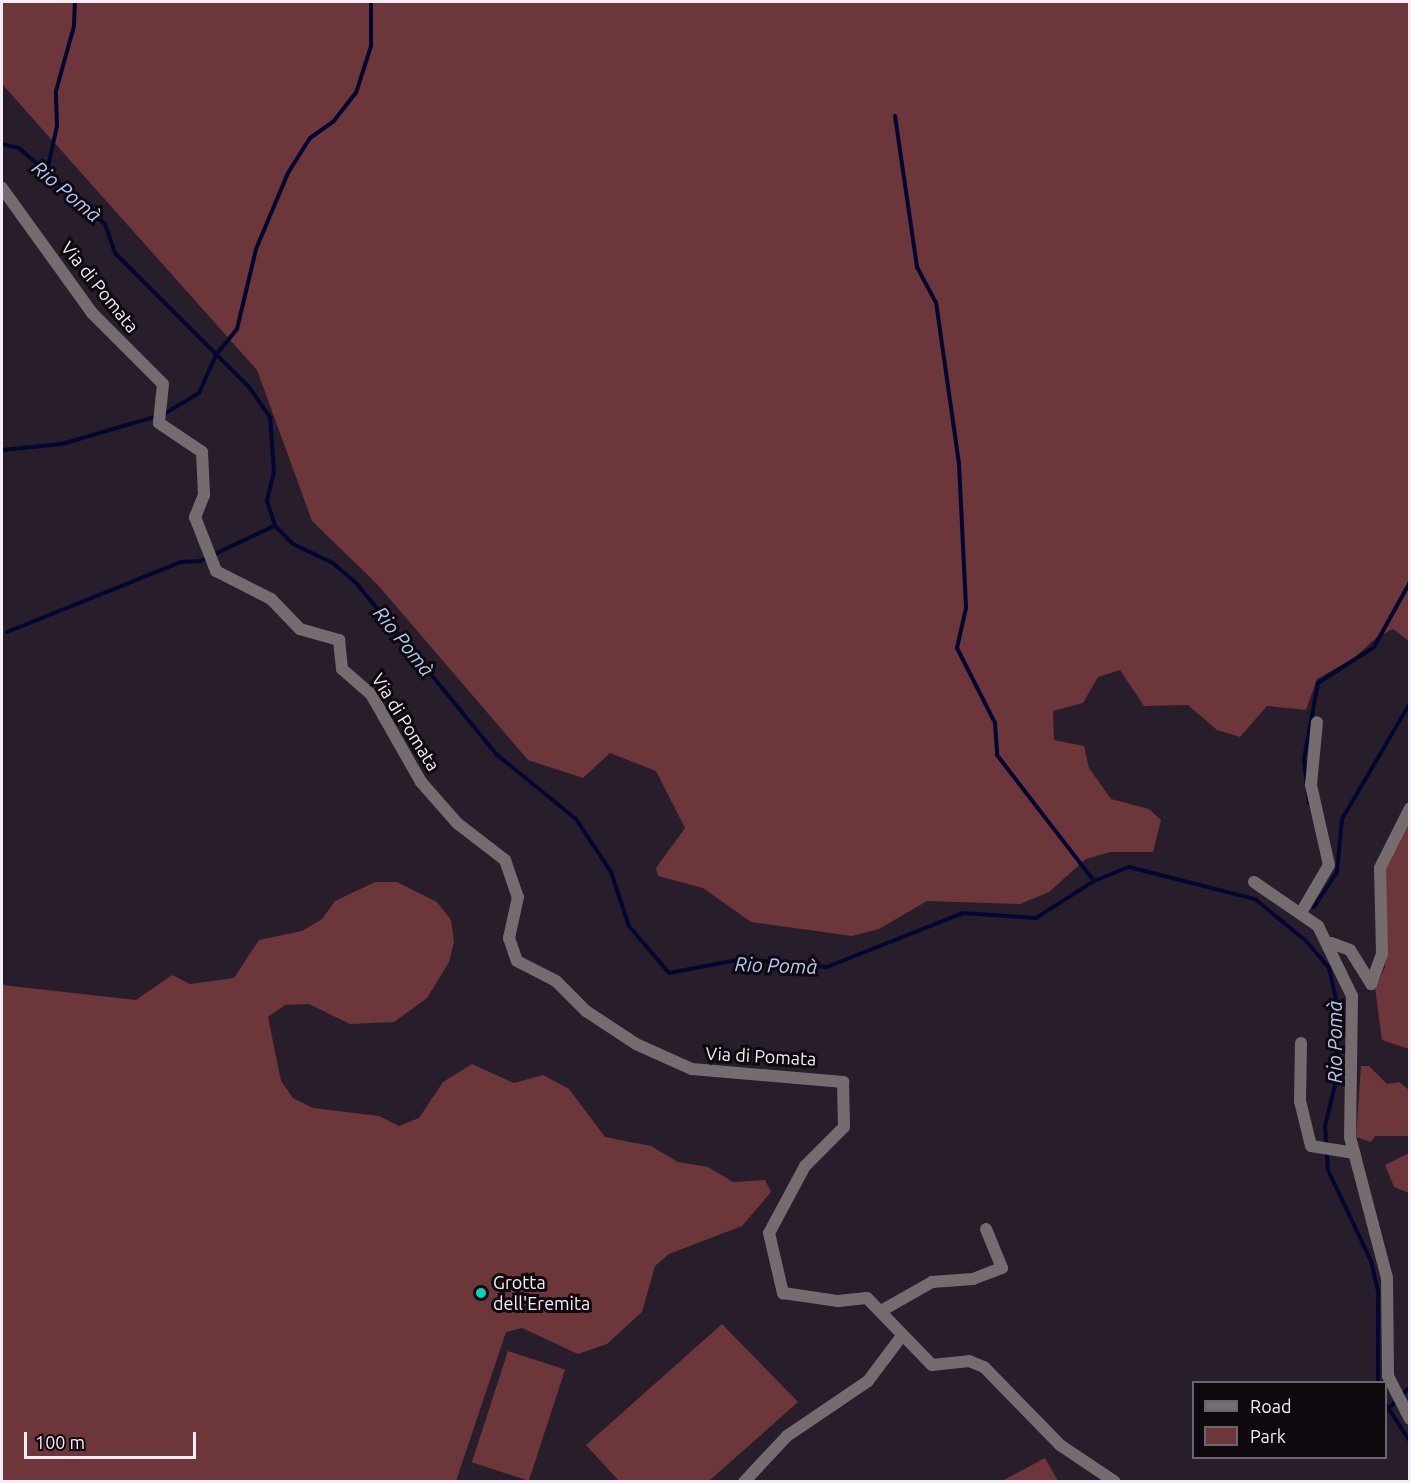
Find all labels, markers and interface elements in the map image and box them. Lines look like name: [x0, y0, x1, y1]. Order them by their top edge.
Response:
water label: Rio Pomà: [28, 155, 106, 227]
street label: Via di Pomata: [57, 237, 143, 337]
water label: Rio Pomà: [369, 601, 439, 681]
street label: Via di Pomata: [367, 669, 445, 775]
water label: Rio Pomà: [734, 952, 818, 978]
water label: Rio Pomà: [1322, 1001, 1346, 1083]
street label: Via di Pomata: [705, 1042, 817, 1070]
place label: Grotta dell'Eremita: [493, 1272, 590, 1314]
marker: Grotta dell'Eremita: [474, 1286, 488, 1300]
legend: [1192, 1381, 1387, 1459]
text: Road: [1250, 1396, 1292, 1416]
scale bar: [27, 1420, 200, 1458]
text: Park: [1250, 1426, 1286, 1446]
text: 100 m: [35, 1432, 85, 1452]

